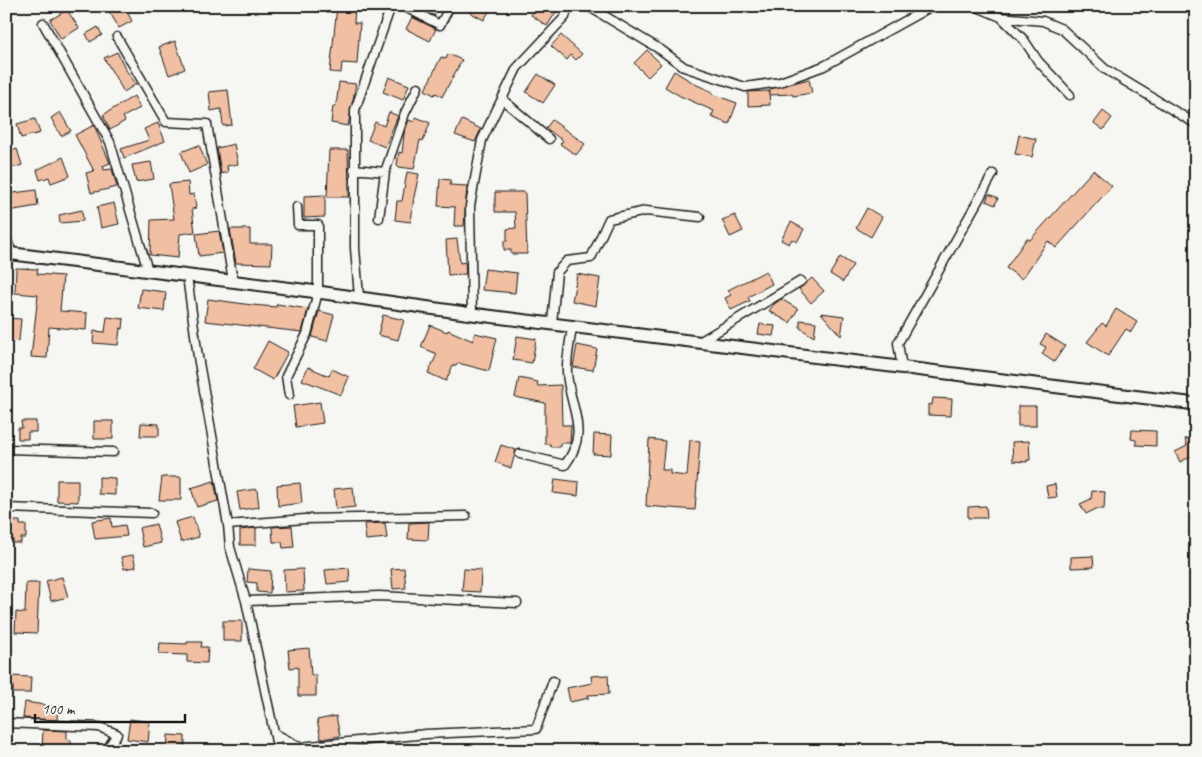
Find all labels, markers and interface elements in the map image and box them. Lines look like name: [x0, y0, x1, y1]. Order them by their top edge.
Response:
scale bar: [35, 692, 185, 724]
text: 100 m: [42, 700, 76, 719]

